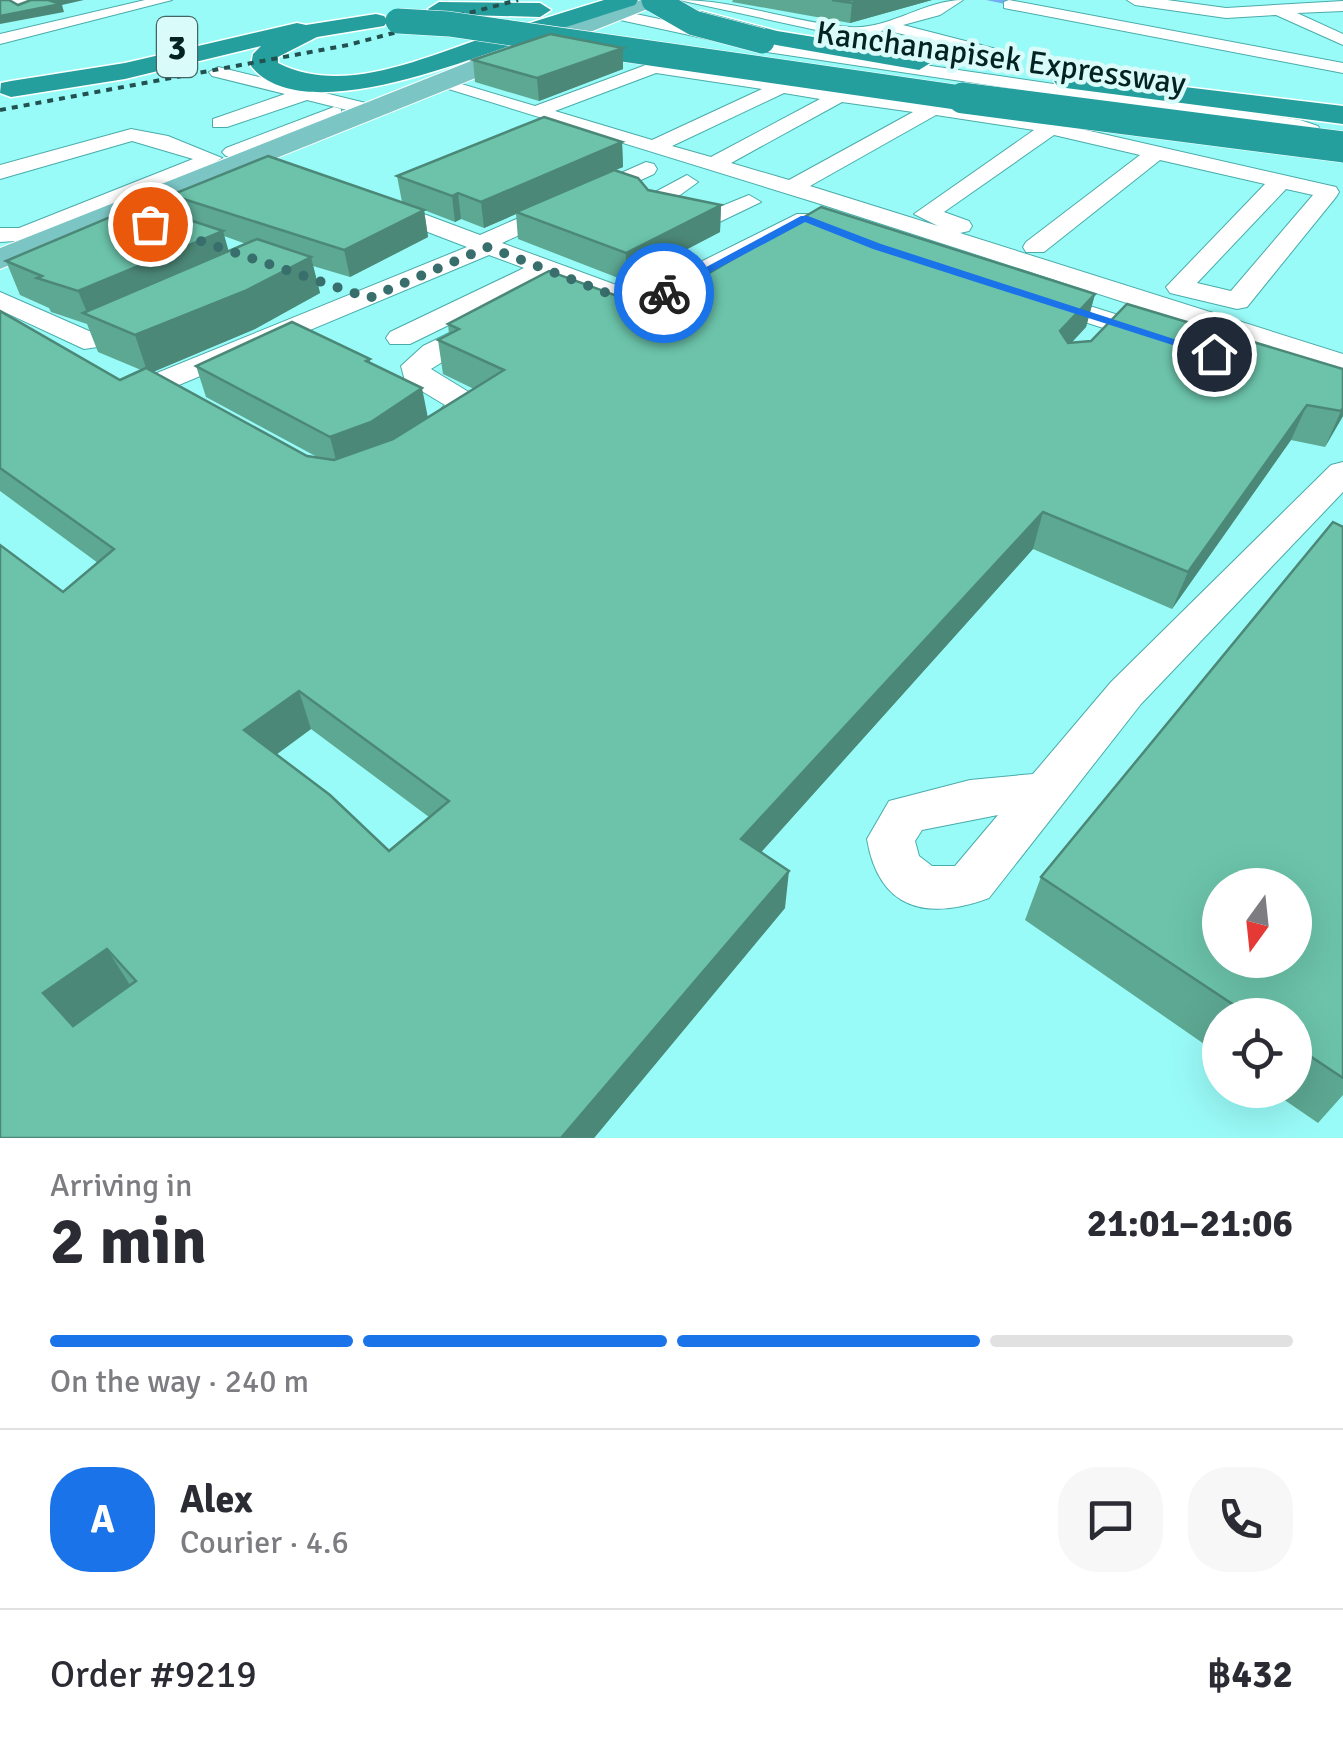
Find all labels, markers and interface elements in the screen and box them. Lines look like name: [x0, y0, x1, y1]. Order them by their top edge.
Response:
street label: Kanchanapisek Expressway: [814, 13, 1188, 103]
road number: 3: [157, 17, 197, 77]
pin: [108, 182, 193, 267]
icon: bag: [123, 197, 178, 252]
courier: [614, 243, 714, 343]
icon: bike: [637, 266, 692, 321]
pin: [1172, 312, 1257, 397]
icon: home: [1187, 327, 1242, 382]
north arrow: [1202, 868, 1312, 978]
map controls: [1202, 868, 1312, 1108]
button: locate: [1202, 998, 1312, 1108]
text: Arriving in: [50, 1166, 192, 1205]
text: 21:01–21:06: [1087, 1200, 1293, 1247]
text: 2 min: [50, 1202, 207, 1282]
text: On the way · 240 m: [50, 1362, 309, 1401]
button: chat: [1058, 1467, 1163, 1572]
button: phone: [1188, 1467, 1293, 1572]
text: Alex: [180, 1476, 253, 1523]
text: A: [90, 1496, 115, 1543]
text: Courier · 4.6: [180, 1523, 349, 1562]
text: Order #9219: [50, 1651, 257, 1698]
text: ฿432: [1207, 1651, 1293, 1698]

